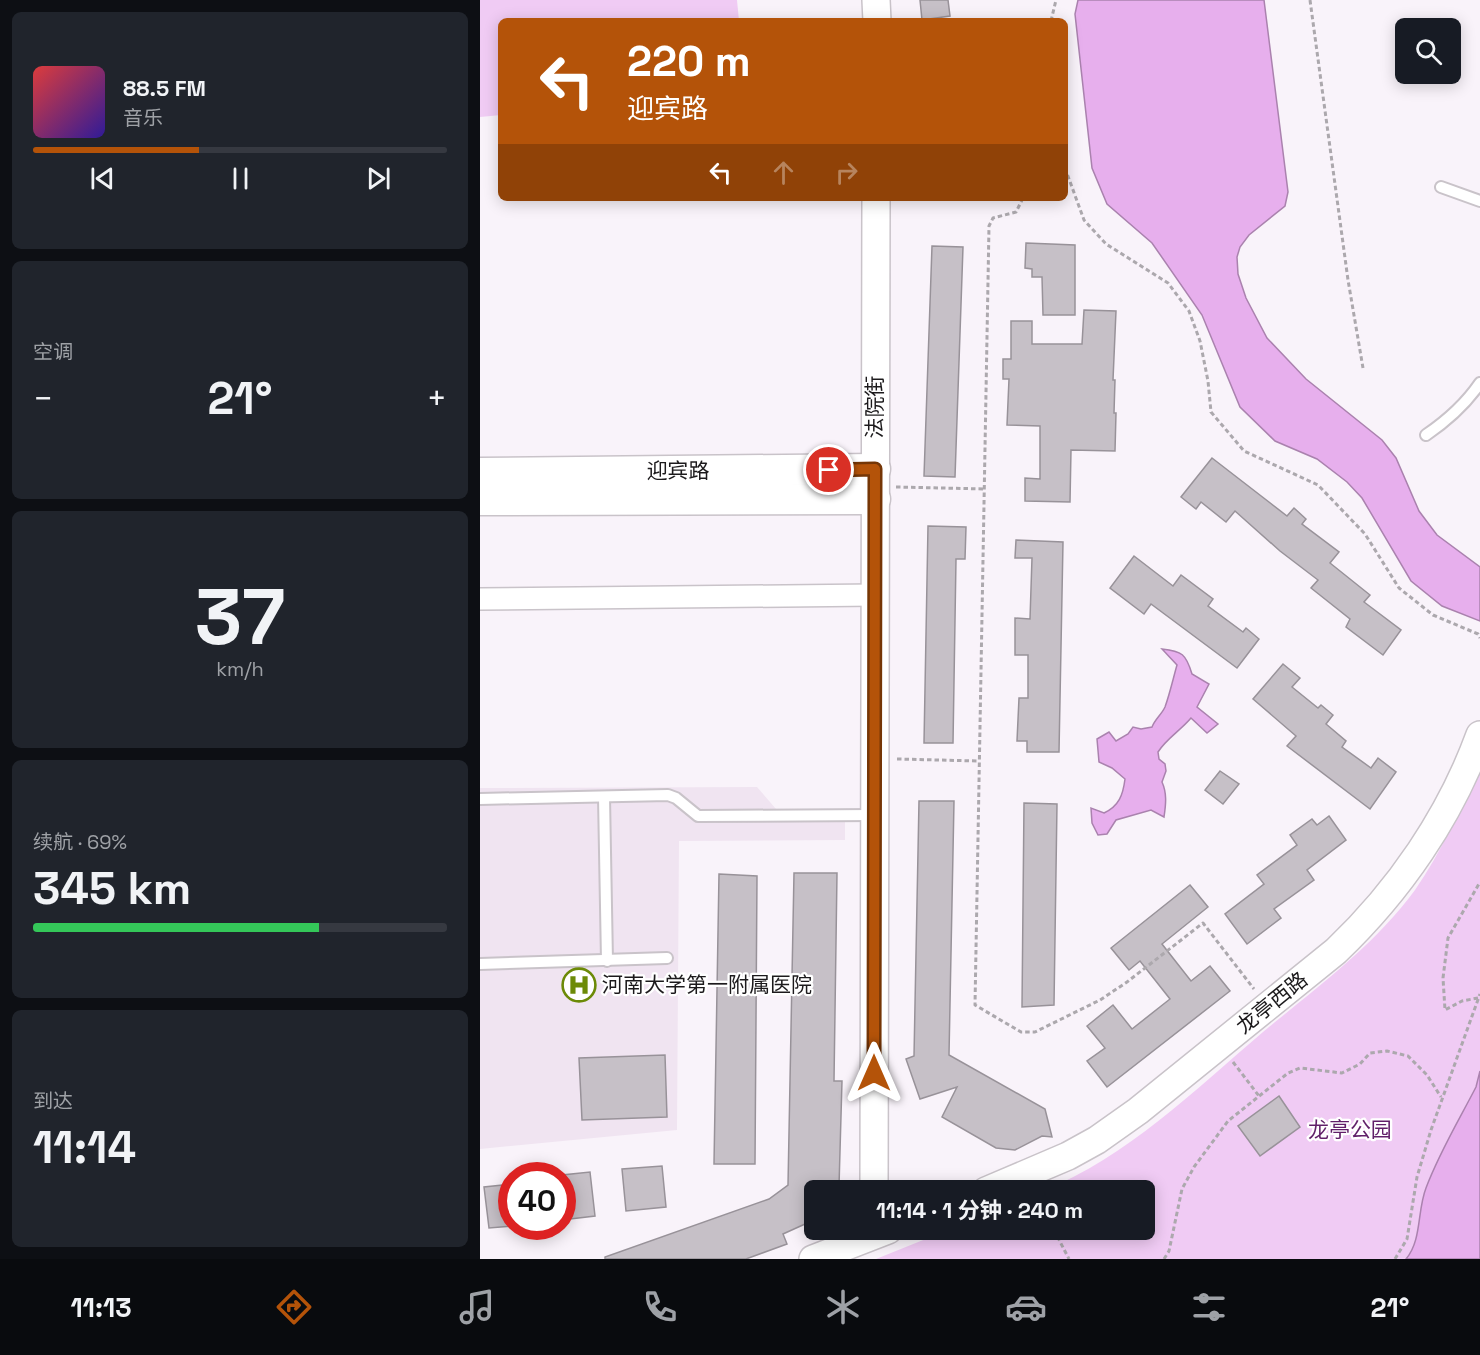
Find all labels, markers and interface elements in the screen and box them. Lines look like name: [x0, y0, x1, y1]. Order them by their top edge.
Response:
map controls: [1395, 18, 1461, 84]
button: search: [1395, 18, 1461, 84]
text: 220 m: [627, 35, 751, 88]
icon: left: [528, 42, 606, 120]
text: 88.5 FM: [123, 74, 206, 102]
text: 迎宾路: [627, 91, 708, 126]
text: 音乐: [123, 105, 163, 131]
icon: left: [704, 156, 737, 189]
icon: ahead: [767, 156, 800, 189]
icon: right: [830, 156, 863, 189]
icon: previous: [86, 162, 119, 195]
icon: pause: [224, 162, 257, 195]
icon: next: [362, 162, 395, 195]
text: 空调: [33, 339, 73, 365]
text: 21°: [208, 370, 272, 427]
street label: 法院街: [861, 376, 888, 439]
text: −: [33, 378, 53, 420]
text: +: [427, 378, 447, 420]
pin: [803, 444, 854, 495]
icon: arrive: [812, 453, 845, 486]
street label: 迎宾路: [647, 457, 710, 484]
text: 37: [195, 567, 285, 667]
text: km/h: [216, 656, 264, 682]
text: 续航 · 69%: [33, 829, 127, 855]
text: 345 km: [33, 860, 191, 917]
street label: 龙亭西路: [1231, 966, 1313, 1040]
hospital icon: 河南大学第一附属医院: [561, 967, 597, 1003]
place label: 河南大学第一附属医院: [602, 971, 812, 998]
position arrow: [842, 1041, 906, 1105]
text: 到达: [33, 1088, 73, 1114]
park label: 龙亭公园: [1308, 1116, 1392, 1143]
text: 11:14: [33, 1119, 136, 1176]
speed limit sign: 40: [498, 1162, 576, 1240]
text: 11:14 · 1 分钟 · 240 m: [876, 1196, 1083, 1224]
icon: directions: [273, 1286, 315, 1328]
icon: music: [456, 1286, 498, 1328]
icon: phone: [639, 1286, 681, 1328]
icon: climate: [822, 1286, 864, 1328]
icon: car: [1005, 1286, 1047, 1328]
icon: filters: [1188, 1286, 1230, 1328]
text: 11:13: [71, 1290, 132, 1325]
text: 21°: [1371, 1290, 1409, 1325]

